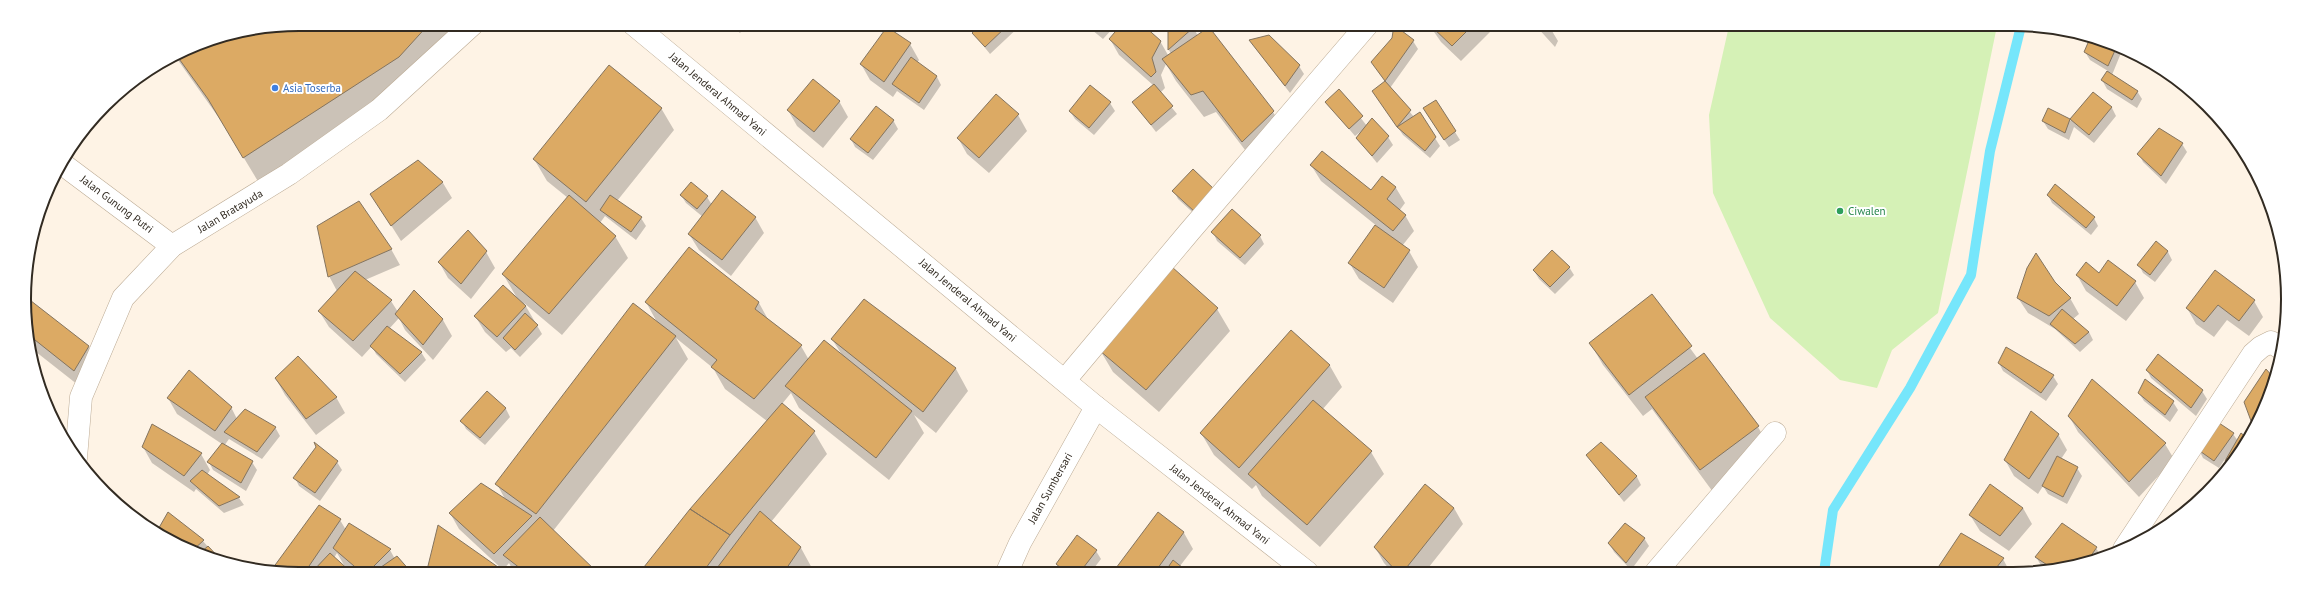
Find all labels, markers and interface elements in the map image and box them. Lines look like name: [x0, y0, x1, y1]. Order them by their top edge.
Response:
street label: Jalan Jenderal Ahmad Yani: [666, 49, 770, 139]
place label: Asia Toserba: [283, 81, 341, 95]
marker: Asia Toserba: [270, 83, 280, 93]
street label: Jalan Gunung Putri: [77, 171, 156, 236]
street label: Jalan Bratayuda: [194, 186, 265, 236]
place label: Ciwalen: [1848, 204, 1886, 218]
marker: Ciwalen: [1835, 206, 1845, 216]
street label: Jalan Jenderal Ahmad Yani: [916, 255, 1020, 345]
street label: Jalan Sumbersari: [1024, 450, 1075, 527]
street label: Jalan Jenderal Ahmad Yani: [1167, 460, 1273, 547]

